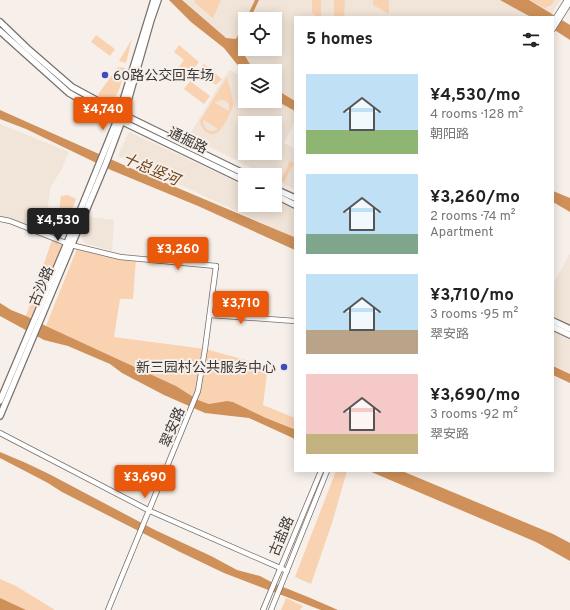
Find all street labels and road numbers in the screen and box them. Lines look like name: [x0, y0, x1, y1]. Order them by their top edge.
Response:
street label: 通掘路: [165, 125, 210, 158]
street label: 古沙路: [26, 264, 58, 309]
street label: 翠安路: [157, 405, 189, 450]
street label: 古盐路: [265, 514, 298, 559]

